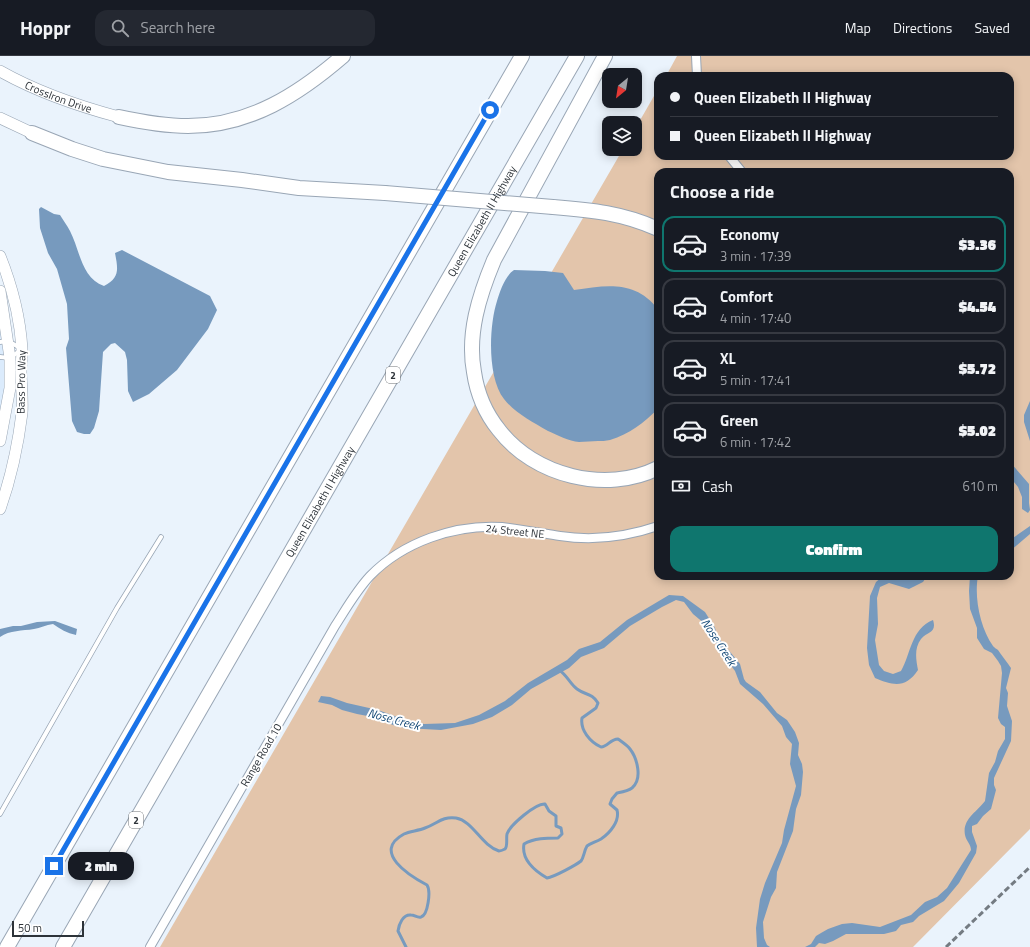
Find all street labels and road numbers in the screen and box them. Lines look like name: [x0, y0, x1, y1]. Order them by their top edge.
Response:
street label: CrossIron Drive: [22, 77, 94, 117]
street label: Queen Elizabeth II Highway: [443, 162, 521, 280]
street label: Bass Pro Way: [12, 349, 30, 414]
road number: 2: [386, 367, 400, 383]
street label: Queen Elizabeth II Highway: [281, 443, 359, 560]
street label: 24 Street NE: [485, 520, 545, 542]
street label: Range Road 10: [236, 721, 286, 789]
road number: 2: [129, 812, 143, 828]

